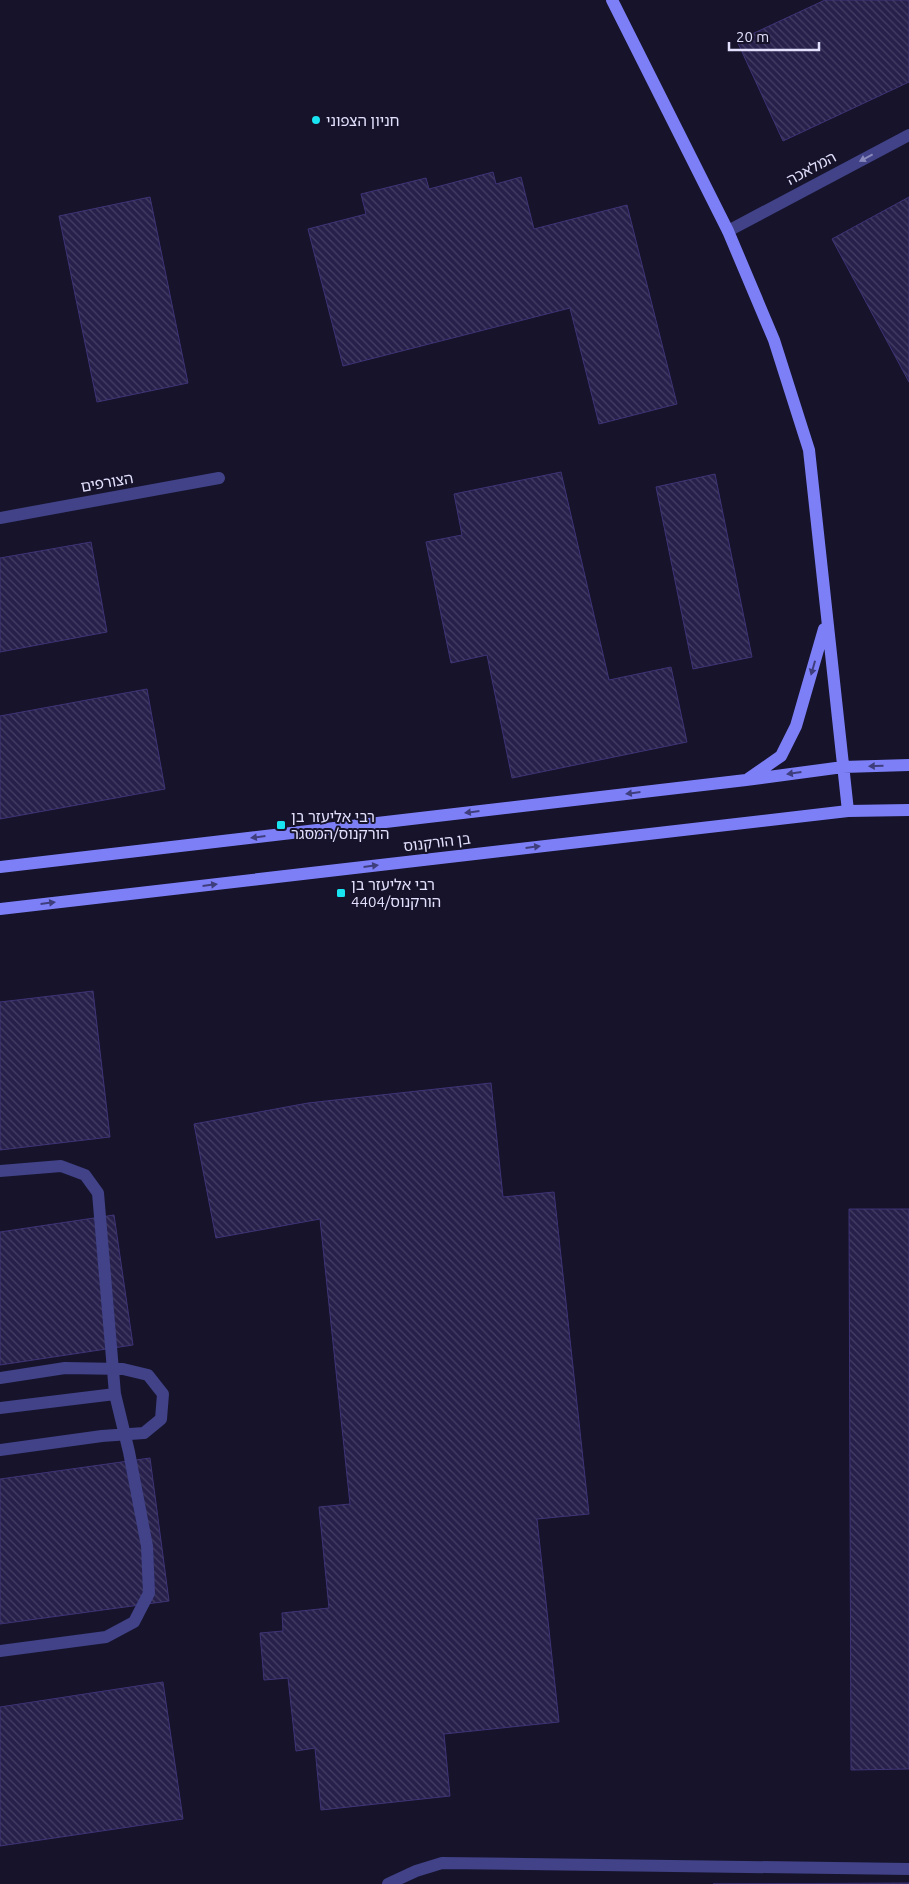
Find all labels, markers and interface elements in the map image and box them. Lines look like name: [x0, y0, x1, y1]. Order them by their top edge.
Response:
scale bar: [729, 20, 819, 52]
text: 20 m: [736, 28, 769, 45]
place label: חניון הצפוני: [326, 112, 400, 129]
marker: חניון הצפוני: [310, 114, 322, 126]
street label: המלאכה: [783, 148, 839, 188]
one-way arrow: [859, 154, 873, 162]
street label: הצורפים: [79, 469, 135, 495]
one-way arrow: [809, 661, 817, 676]
one-way arrow: [868, 762, 884, 770]
one-way arrow: [786, 770, 802, 778]
one-way arrow: [625, 789, 641, 797]
place label: רבי אליעזר בן הורקנוס/המסגר: [291, 808, 389, 842]
one-way arrow: [463, 808, 479, 816]
marker: רבי אליעזר בן הורקנוס/המסגר: [275, 819, 287, 831]
street label: בן הורקנוס: [402, 829, 472, 855]
one-way arrow: [250, 833, 266, 841]
one-way arrow: [525, 843, 541, 851]
one-way arrow: [364, 862, 380, 870]
place label: רבי אליעזר בן הורקנוס/4404: [351, 876, 441, 910]
one-way arrow: [202, 881, 218, 889]
marker: רבי אליעזר בן הורקנוס/4404: [335, 887, 347, 899]
one-way arrow: [41, 899, 57, 907]

